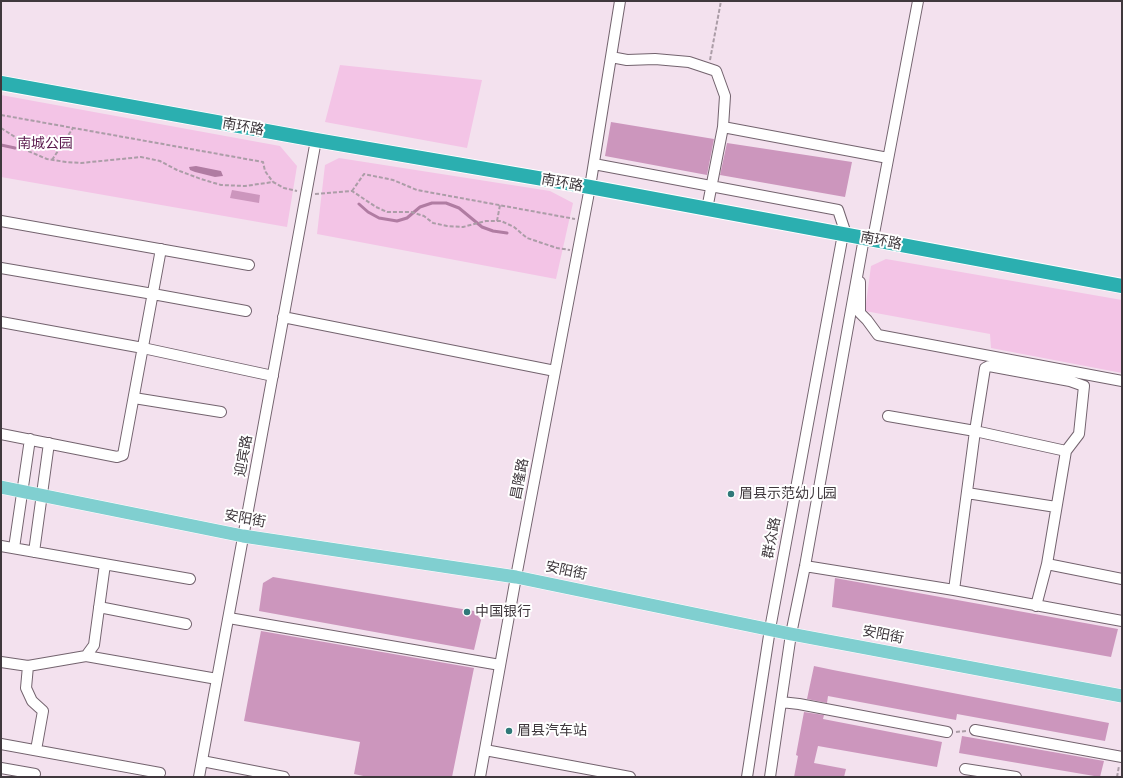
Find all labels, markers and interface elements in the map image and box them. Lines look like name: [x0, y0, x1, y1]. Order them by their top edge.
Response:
street label: 南环路: [221, 115, 265, 139]
park label: 南城公园: [17, 136, 73, 152]
street label: 南环路: [540, 171, 584, 195]
street label: 南环路: [859, 229, 903, 253]
street label: 迎宾路: [232, 434, 256, 478]
street label: 昌隆路: [508, 457, 532, 501]
place label: 眉县示范幼儿园: [739, 486, 837, 502]
marker: 眉县示范幼儿园: [726, 489, 736, 499]
street label: 安阳街: [223, 507, 267, 531]
street label: 群众路: [760, 516, 784, 560]
street label: 安阳街: [544, 558, 588, 584]
place label: 中国银行: [475, 604, 531, 620]
marker: 中国银行: [462, 607, 472, 617]
street label: 安阳街: [861, 623, 905, 647]
place label: 眉县汽车站: [517, 723, 587, 739]
marker: 眉县汽车站: [504, 726, 514, 736]

